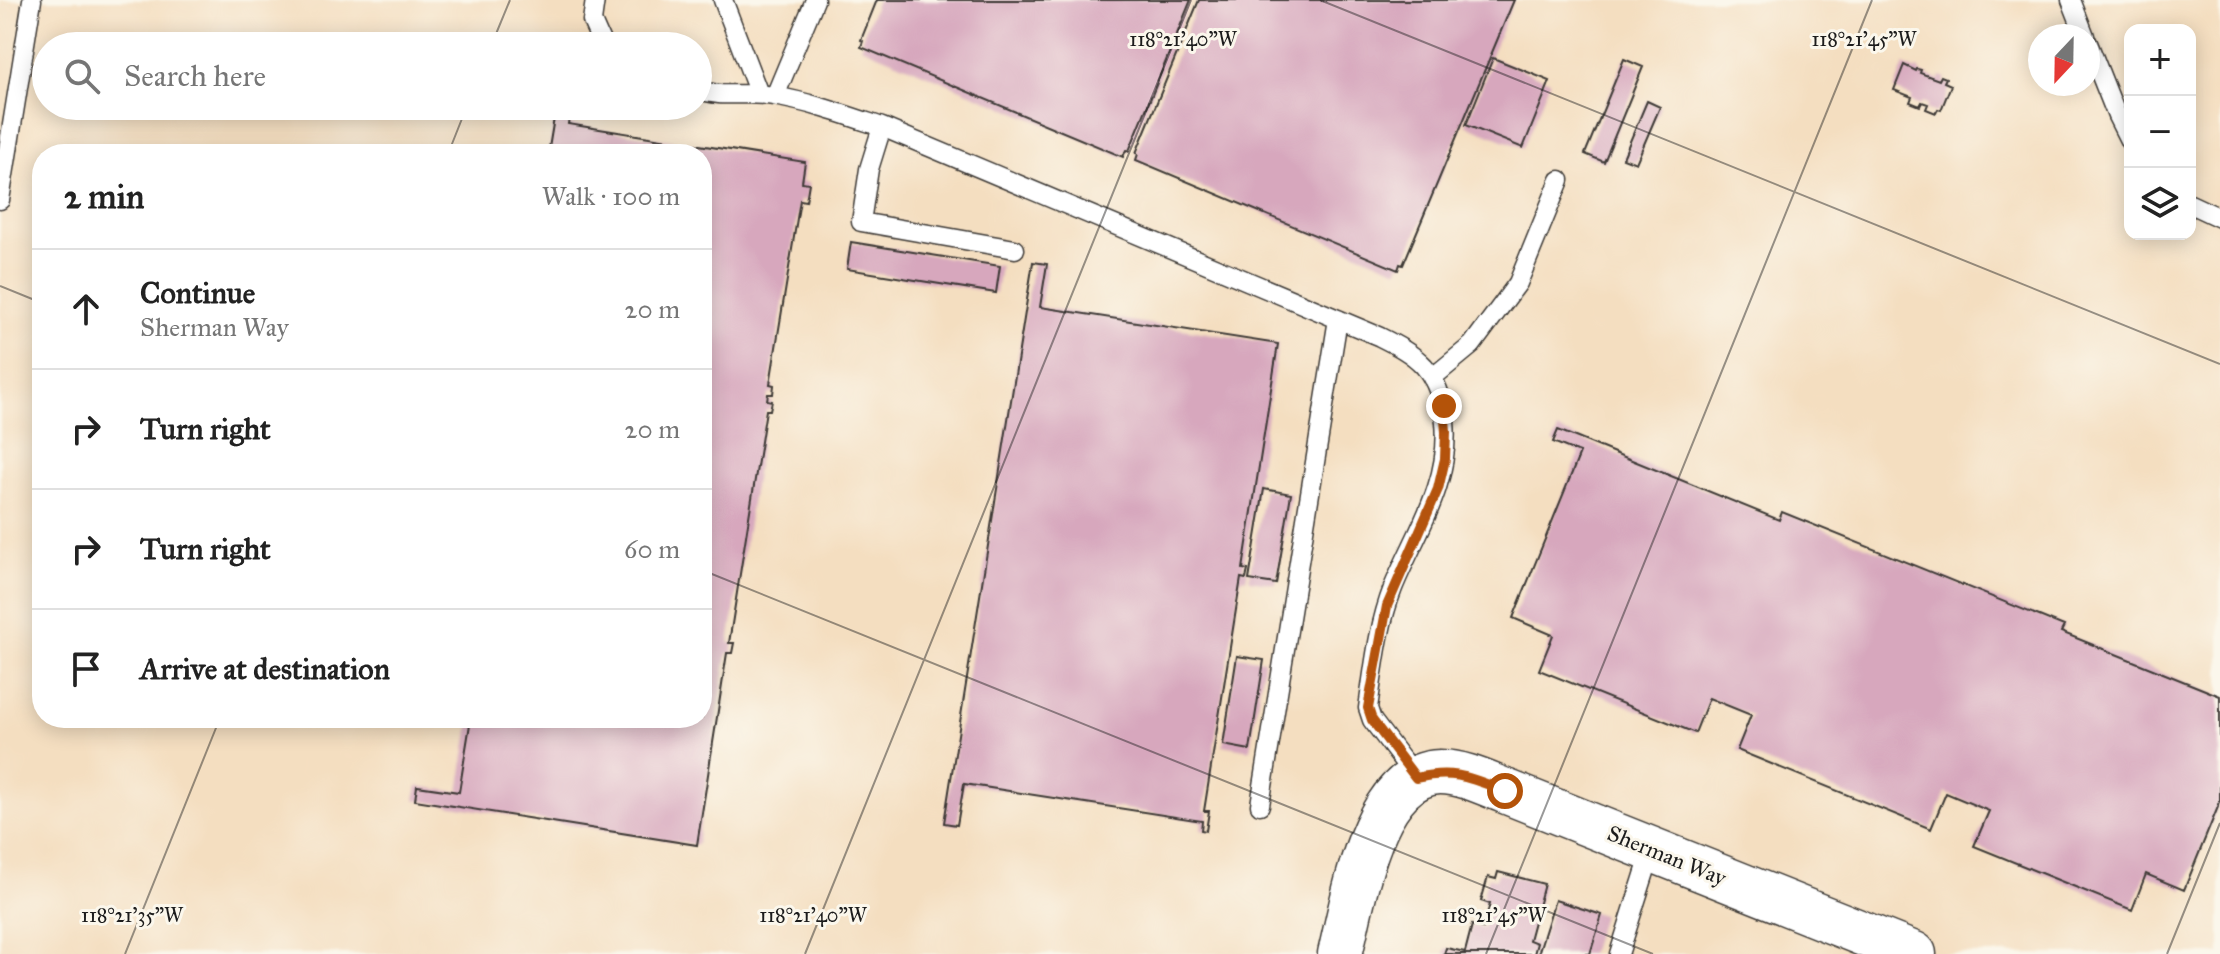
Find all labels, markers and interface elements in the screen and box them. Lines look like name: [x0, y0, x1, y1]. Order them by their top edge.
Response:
north arrow: [2028, 24, 2100, 96]
map controls: [2124, 24, 2196, 240]
button: +: [2124, 24, 2196, 96]
text: 118°21'40"W: [1129, 27, 1238, 51]
text: 118°21'45"W: [1811, 27, 1918, 51]
search box: [32, 32, 712, 120]
icon: search: [60, 54, 104, 98]
text: Search here: [124, 58, 266, 94]
button: −: [2124, 96, 2196, 168]
button: layers: [2124, 168, 2196, 240]
text: 2 min: [64, 176, 144, 217]
text: Walk · 100 m: [542, 180, 680, 212]
text: Continue: [140, 275, 255, 311]
icon: ahead: [64, 287, 108, 331]
text: 20 m: [625, 293, 680, 325]
text: Sherman Way: [140, 311, 289, 343]
route end: [1426, 388, 1462, 424]
icon: right: [64, 407, 108, 451]
text: Turn right: [140, 411, 271, 447]
text: 20 m: [625, 413, 680, 445]
icon: right: [64, 527, 108, 571]
text: Turn right: [140, 531, 271, 567]
text: 60 m: [624, 533, 680, 565]
icon: arrive: [64, 647, 108, 691]
text: Arrive at destination: [140, 651, 390, 687]
route start: [1487, 773, 1523, 809]
street label: Sherman Way: [1603, 819, 1731, 892]
text: 118°21'35"W: [81, 903, 184, 927]
text: 118°21'40"W: [759, 903, 868, 927]
text: 118°21'45"W: [1441, 903, 1548, 927]

